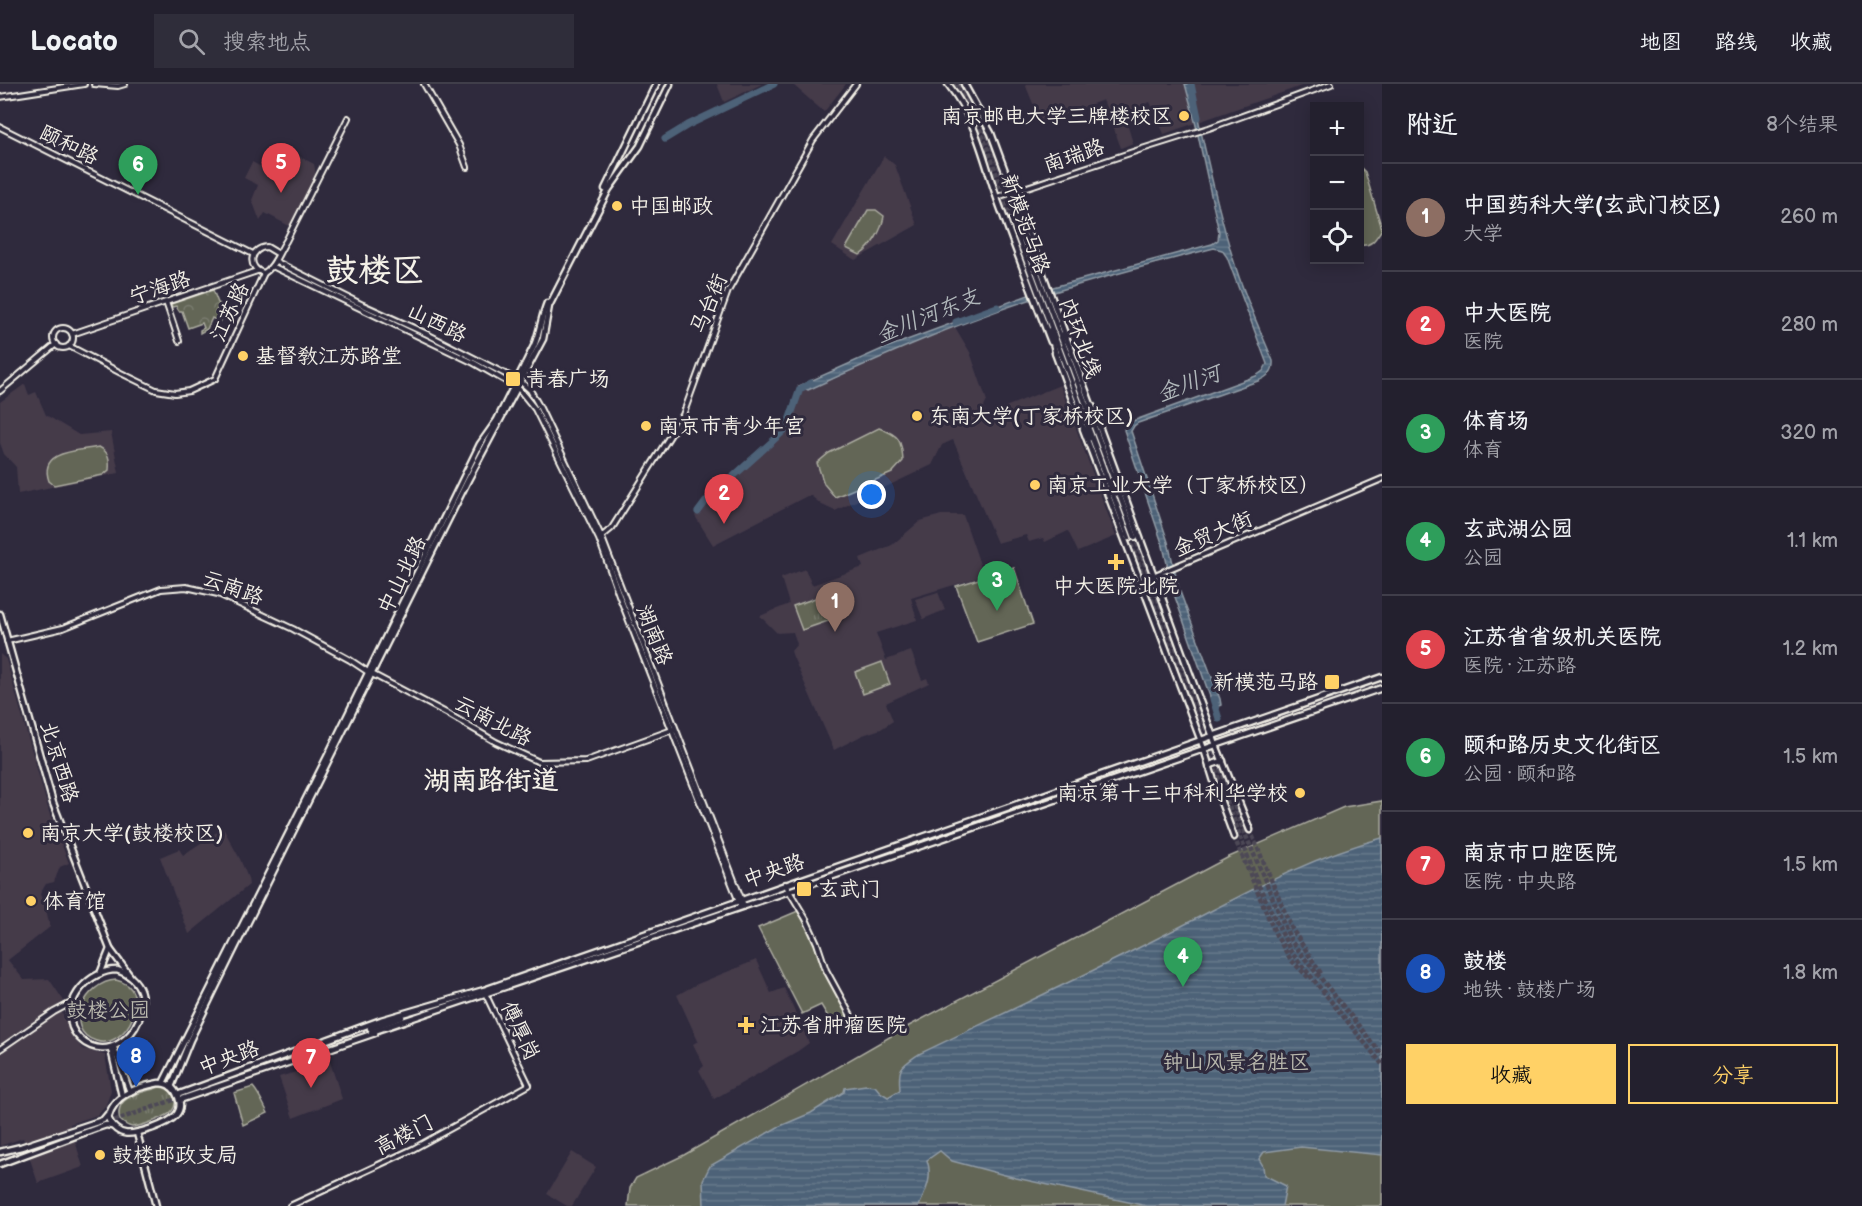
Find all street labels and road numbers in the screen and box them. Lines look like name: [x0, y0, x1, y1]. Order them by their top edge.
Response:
street label: 颐和路: [35, 120, 103, 170]
street label: 南瑞路: [1040, 134, 1108, 178]
street label: 新模范马路: [995, 170, 1055, 278]
street label: 宁海路: [126, 266, 194, 310]
street label: 马台街: [685, 270, 733, 338]
street label: 江苏路: [205, 278, 255, 346]
street label: 内环北线: [1054, 294, 1106, 382]
street label: 山西路: [403, 298, 471, 348]
street label: 金贸大街: [1169, 506, 1257, 562]
street label: 中山北路: [372, 532, 432, 618]
street label: 云南路: [199, 565, 267, 611]
street label: 湖南路: [631, 601, 677, 669]
street label: 云南北路: [450, 690, 536, 752]
street label: 北京西路: [35, 718, 83, 806]
street label: 中央路: [740, 849, 808, 893]
street label: 傅厚岗: [495, 997, 545, 1065]
street label: 中央路: [195, 1035, 263, 1081]
street label: 高楼门: [370, 1110, 438, 1160]

